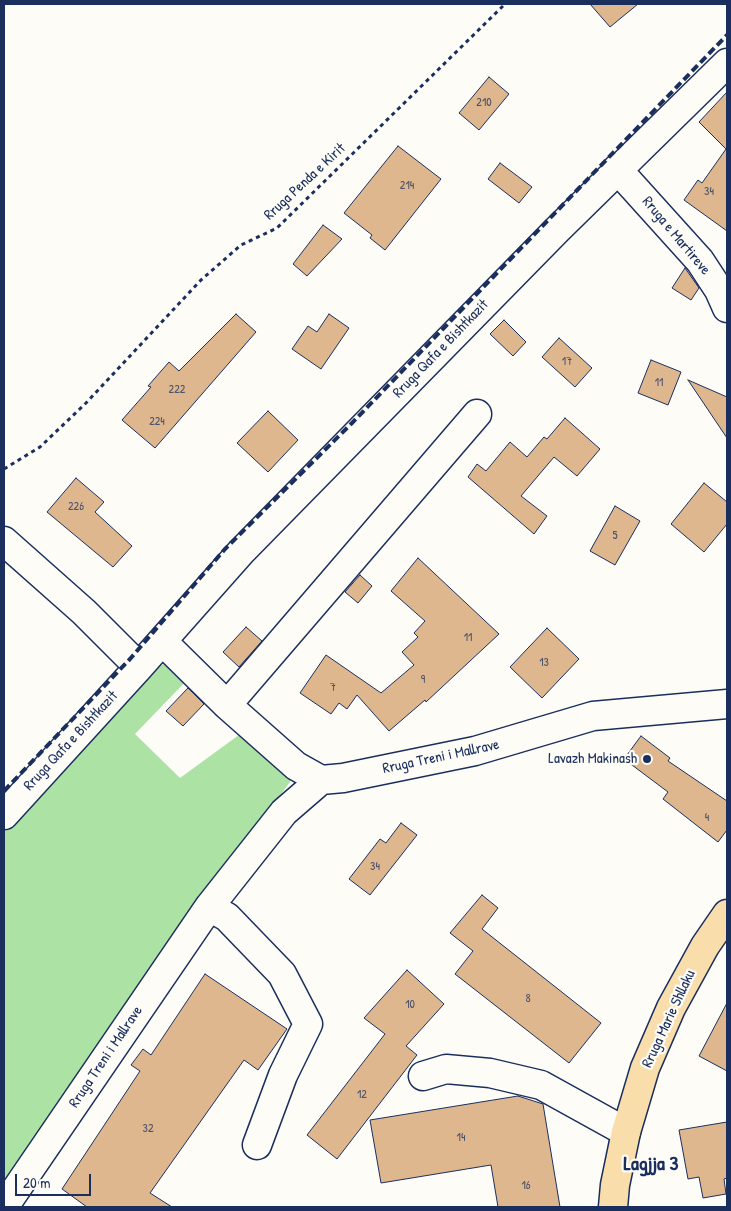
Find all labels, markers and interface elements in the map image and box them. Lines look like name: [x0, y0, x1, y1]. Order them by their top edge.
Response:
house number: 210: [476, 96, 492, 110]
street label: Rruga Penda e Kirit: [261, 140, 349, 224]
house number: 214: [400, 179, 414, 193]
house number: 34: [704, 185, 714, 199]
street label: Rruga e Martireve: [638, 193, 714, 279]
street label: Rruga Qafa e Bishtkazit: [389, 296, 493, 402]
house number: 17: [562, 355, 572, 369]
house number: 11: [655, 376, 663, 390]
house number: 222: [169, 383, 185, 397]
house number: 224: [149, 415, 165, 429]
house number: 226: [68, 500, 84, 514]
house number: 5: [612, 529, 618, 543]
house number: 11: [464, 631, 472, 645]
house number: 13: [539, 656, 549, 670]
house number: 9: [421, 673, 425, 687]
house number: 7: [330, 681, 336, 695]
street label: Rruga Qafa e Bishtkazit: [20, 687, 122, 795]
street label: Rruga Treni i Mallrave: [381, 736, 501, 778]
place label: Lavazh Makinash: [548, 750, 637, 768]
marker: Lavazh Makinash: [641, 753, 653, 765]
house number: 4: [705, 811, 709, 825]
house number: 34: [370, 860, 380, 874]
street label: Rruga Marie Shllaku: [639, 967, 699, 1071]
house number: 8: [525, 992, 531, 1006]
house number: 10: [405, 998, 415, 1012]
street label: Rruga Treni i Mallrave: [65, 1003, 147, 1111]
house number: 12: [357, 1088, 367, 1102]
house number: 32: [143, 1122, 153, 1136]
house number: 14: [457, 1131, 465, 1145]
district label: Lagjja 3: [624, 1153, 678, 1177]
scale bar: [18, 1164, 94, 1196]
text: 20 m: [23, 1172, 50, 1193]
house number: 16: [521, 1179, 531, 1193]

